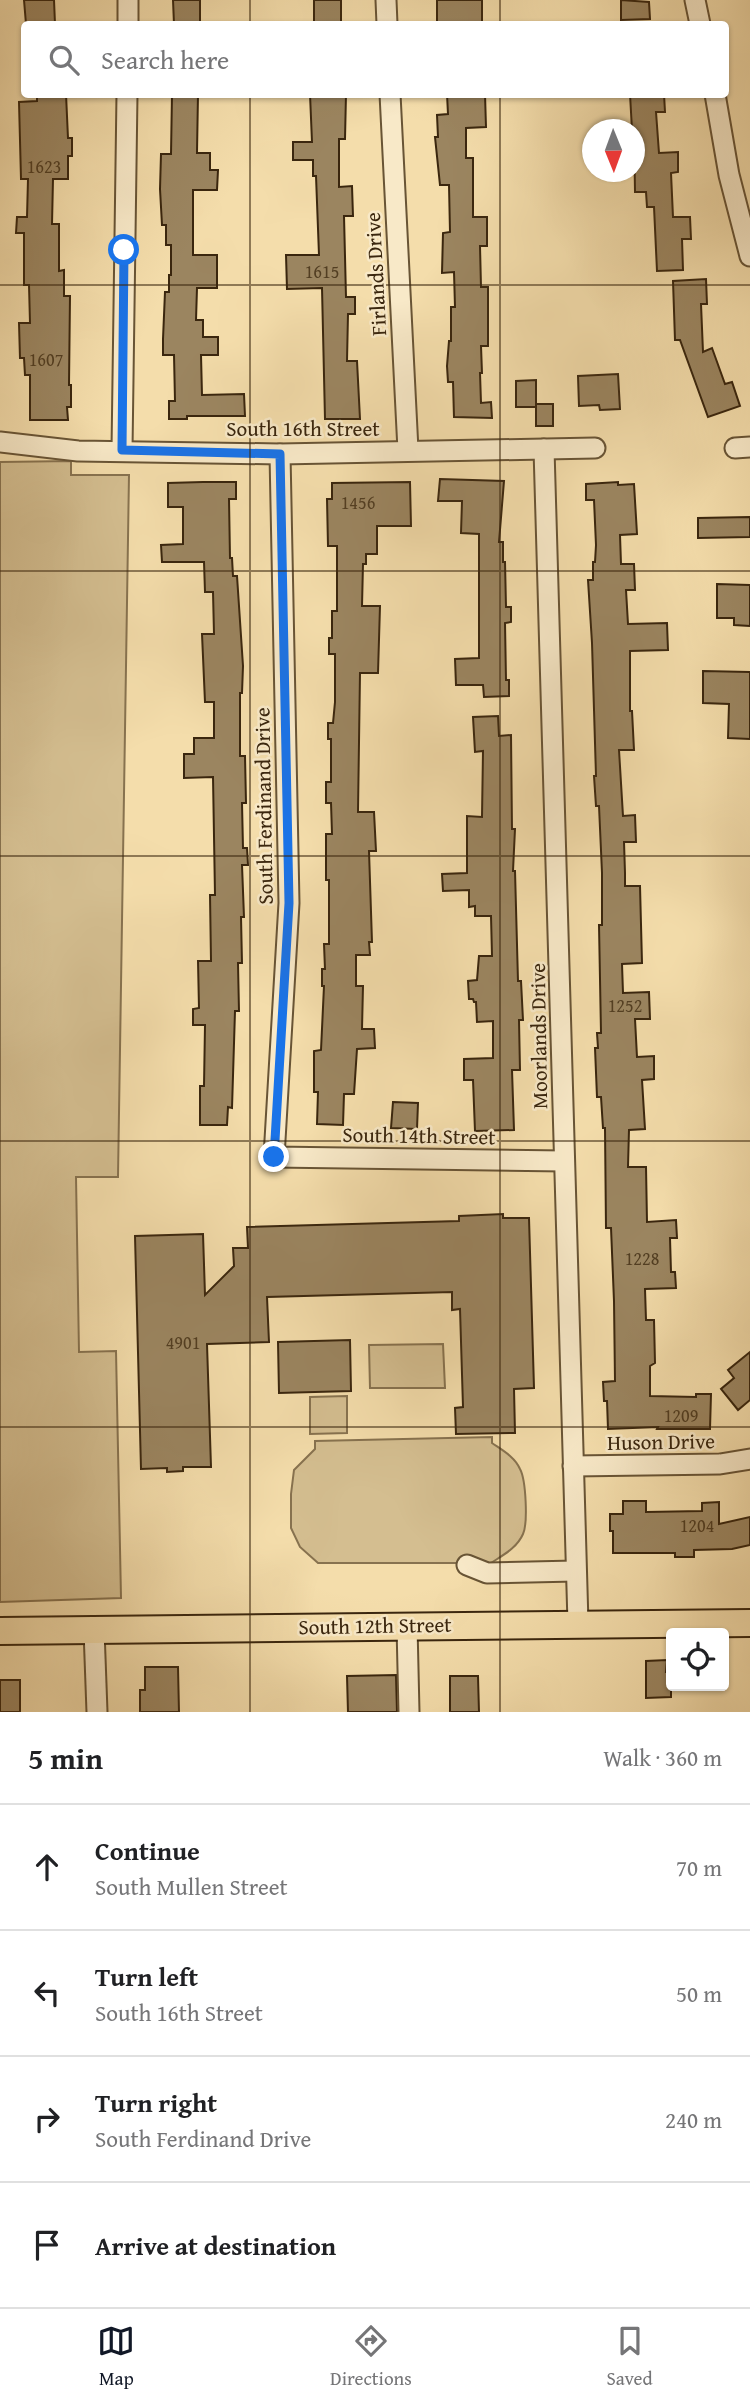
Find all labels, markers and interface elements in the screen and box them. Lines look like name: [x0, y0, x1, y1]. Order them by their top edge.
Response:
search box: [21, 21, 729, 98]
text: Search here: [101, 40, 229, 79]
icon: search: [45, 41, 83, 79]
north arrow: [582, 119, 645, 182]
house number: 1623: [27, 153, 61, 180]
street label: Firlands Drive: [357, 211, 394, 337]
route start: [108, 234, 139, 265]
house number: 1615: [305, 258, 339, 285]
house number: 1607: [29, 346, 63, 373]
street label: South 16th Street: [226, 413, 380, 444]
house number: 1456: [341, 489, 375, 516]
street label: South Ferdinand Drive: [246, 707, 281, 905]
street label: Moorlands Drive: [522, 963, 555, 1109]
house number: 1252: [608, 992, 642, 1019]
street label: South 14th Street: [342, 1119, 497, 1152]
route end: [258, 1141, 289, 1172]
house number: 1228: [625, 1245, 659, 1272]
house number: 4901: [166, 1329, 200, 1356]
house number: 1209: [664, 1402, 698, 1429]
street label: Huson Drive: [607, 1425, 715, 1458]
house number: 1204: [680, 1512, 714, 1539]
street label: South 12th Street: [298, 1609, 453, 1642]
map controls: [666, 1628, 729, 1691]
button: locate: [666, 1628, 729, 1691]
text: 5 min: [28, 1736, 103, 1780]
text: Walk · 360 m: [603, 1741, 722, 1774]
text: Continue: [95, 1831, 200, 1870]
icon: ahead: [28, 1848, 66, 1886]
text: 70 m: [676, 1851, 722, 1884]
text: South Mullen Street: [95, 1870, 288, 1903]
text: Turn left: [95, 1957, 198, 1996]
icon: left: [28, 1974, 66, 2012]
text: 50 m: [676, 1977, 722, 2010]
text: South 16th Street: [95, 1996, 263, 2029]
text: Turn right: [95, 2083, 217, 2122]
icon: right: [28, 2100, 66, 2138]
text: 240 m: [665, 2103, 722, 2136]
text: South Ferdinand Drive: [95, 2122, 311, 2155]
icon: arrive: [28, 2226, 66, 2264]
text: Arrive at destination: [95, 2226, 336, 2265]
tab: Map: [97, 2322, 135, 2392]
tab: Directions: [330, 2322, 412, 2392]
tab: Saved: [607, 2322, 653, 2392]

